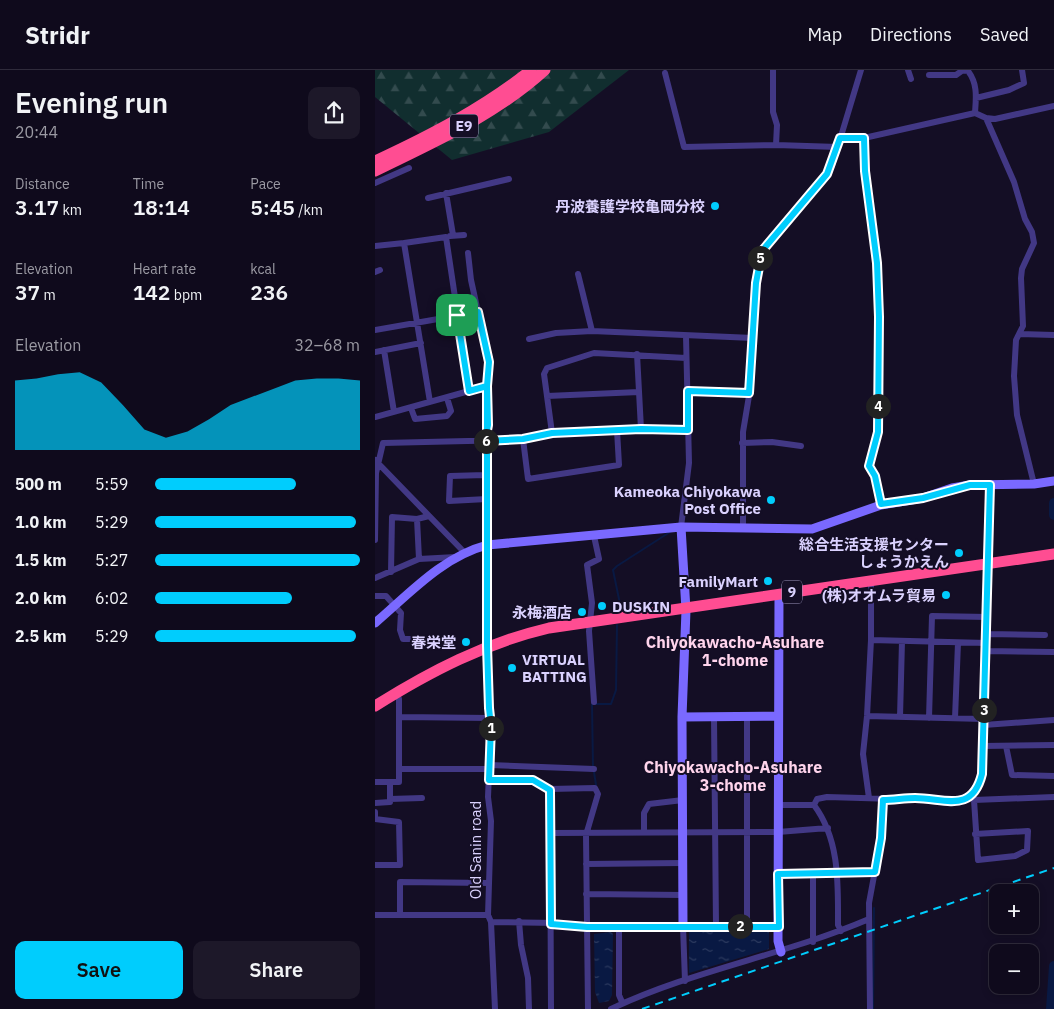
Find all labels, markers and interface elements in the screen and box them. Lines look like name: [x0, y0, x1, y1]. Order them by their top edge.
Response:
text: Stridr: [25, 19, 90, 51]
text: Map: [807, 23, 842, 46]
text: Directions: [870, 23, 952, 46]
text: Saved: [980, 23, 1029, 46]
text: Evening run: [15, 84, 168, 121]
button: share: [308, 87, 360, 139]
road number: E9: [450, 114, 478, 138]
text: 20:44: [15, 122, 58, 142]
text: Distance: [15, 175, 70, 193]
text: Time: [133, 175, 164, 193]
text: Pace: [250, 175, 281, 193]
text: 3.17: [15, 193, 59, 221]
text: 18:14: [133, 193, 190, 221]
text: 5:45: [250, 193, 295, 221]
place label: 丹波養護学校亀岡分校: [555, 197, 705, 216]
marker: 丹波養護学校亀岡分校: [709, 200, 721, 212]
text: km: [59, 201, 82, 219]
text: /km: [295, 201, 323, 219]
pin: 5: [747, 246, 773, 270]
text: 5: [756, 249, 765, 267]
text: Elevation: [15, 260, 73, 278]
text: Heart rate: [133, 260, 196, 278]
text: kcal: [250, 260, 276, 278]
text: 37: [15, 278, 40, 306]
text: 142: [133, 278, 170, 306]
text: 236: [250, 278, 288, 306]
text: m: [40, 286, 56, 304]
text: bpm: [170, 286, 202, 304]
pin: [436, 294, 478, 336]
icon: arrive: [443, 301, 471, 329]
text: Elevation: [15, 335, 81, 355]
text: 32–68 m: [294, 335, 360, 355]
pin: 4: [865, 394, 891, 418]
text: 4: [874, 397, 883, 415]
pin: 6: [473, 428, 499, 454]
text: 6: [482, 432, 491, 450]
text: 500 m: [15, 474, 62, 494]
text: 5:59: [95, 474, 128, 494]
place label: Kameoka Chiyokawa Post Office: [614, 482, 761, 518]
marker: Kameoka Chiyokawa Post Office: [765, 494, 777, 506]
text: 1.0 km: [15, 512, 66, 532]
text: 5:29: [95, 512, 128, 532]
place label: 総合生活支援センター しょうかえん: [799, 535, 949, 571]
marker: 総合生活支援センター しょうかえん: [953, 547, 965, 559]
text: 1.5 km: [15, 550, 66, 570]
text: 5:27: [95, 550, 128, 570]
place label: FamilyMart: [678, 572, 758, 591]
marker: FamilyMart: [762, 575, 774, 587]
road number: 9: [782, 581, 802, 604]
place label: (株)オオムラ貿易: [822, 586, 936, 605]
text: 2.0 km: [15, 588, 66, 608]
text: 6:02: [95, 588, 128, 608]
marker: (株)オオムラ貿易: [940, 589, 952, 601]
place label: DUSKIN: [612, 597, 670, 616]
marker: DUSKIN: [596, 600, 608, 612]
place label: 永梅酒店: [512, 603, 572, 622]
marker: 永梅酒店: [576, 606, 588, 618]
text: 2.5 km: [15, 626, 66, 646]
text: 5:29: [95, 626, 128, 646]
district label: Chiyokawacho-Asuhare 1-chome: [646, 632, 824, 670]
place label: 春栄堂: [411, 633, 456, 652]
marker: 春栄堂: [460, 636, 472, 648]
place label: VIRTUAL BATTING: [522, 650, 587, 686]
marker: VIRTUAL BATTING: [506, 662, 518, 674]
pin: 3: [971, 698, 997, 722]
text: 3: [980, 701, 989, 719]
pin: 1: [479, 716, 503, 740]
text: 1: [487, 719, 496, 737]
district label: Chiyokawacho-Asuhare 3-chome: [644, 757, 822, 795]
street label: Old Sanin road: [466, 801, 485, 899]
map controls: [989, 884, 1039, 994]
button: +: [989, 884, 1039, 934]
pin: 2: [727, 914, 753, 938]
text: 2: [736, 917, 745, 935]
button: Save: [15, 941, 183, 999]
button: Share: [193, 941, 360, 999]
button: −: [989, 944, 1039, 994]

